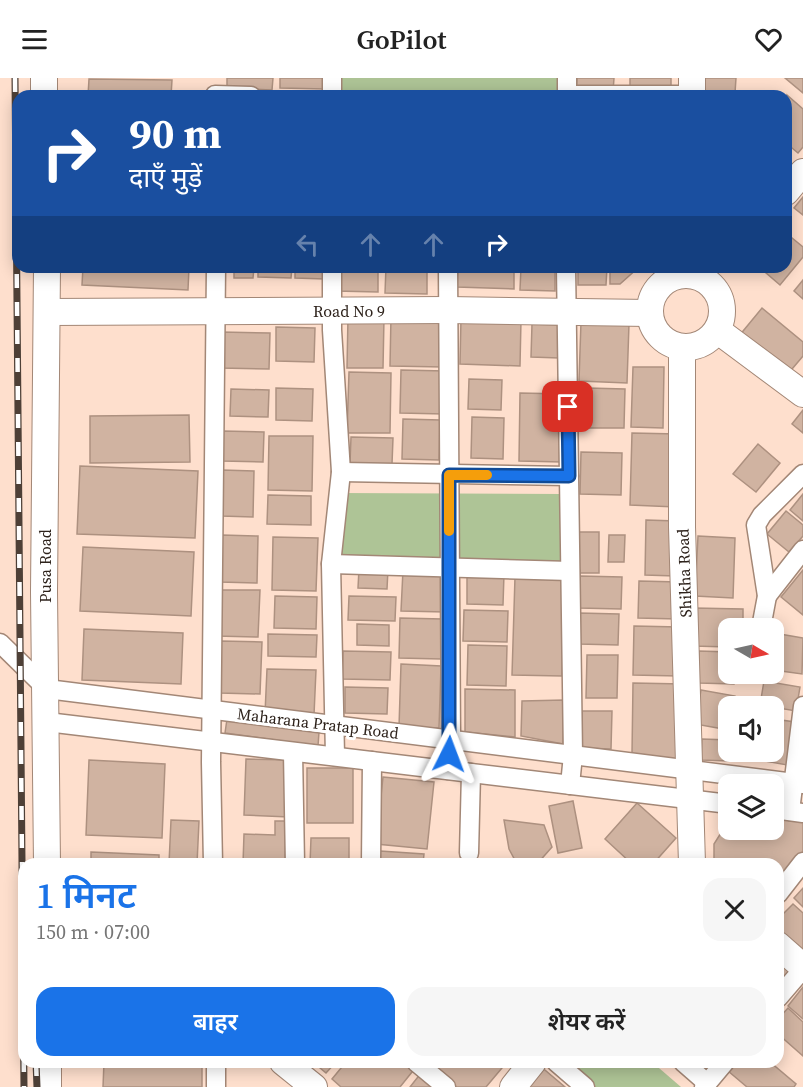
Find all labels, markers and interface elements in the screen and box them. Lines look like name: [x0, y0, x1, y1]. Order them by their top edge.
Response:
text: GoPilot: [357, 21, 446, 58]
icon: menu: [18, 23, 51, 56]
icon: heart: [752, 23, 785, 56]
text: 90 m: [129, 104, 222, 162]
icon: right: [30, 114, 108, 192]
text: दाएँ मुड़ें: [129, 159, 202, 196]
icon: left: [291, 228, 324, 261]
icon: ahead: [354, 228, 387, 261]
icon: ahead: [417, 228, 450, 261]
icon: right: [480, 228, 513, 261]
street label: Road No 9: [313, 300, 385, 322]
pin: [542, 381, 593, 432]
icon: arrive: [551, 390, 584, 423]
street label: Shikha Road: [671, 528, 697, 618]
street label: Pusa Road: [34, 529, 56, 603]
north arrow: [718, 618, 784, 684]
map controls: [718, 618, 784, 840]
button: sound: [718, 696, 784, 762]
street label: Maharana Pratap Road: [236, 702, 400, 744]
position arrow: [417, 722, 481, 786]
button: layers: [718, 774, 784, 840]
text: 1 मिनट: [36, 871, 136, 920]
button: close: [703, 878, 766, 941]
text: 150 m · 07:00: [36, 918, 150, 946]
button: बाहर: [36, 987, 395, 1056]
button: शेयर करें: [407, 987, 766, 1056]

